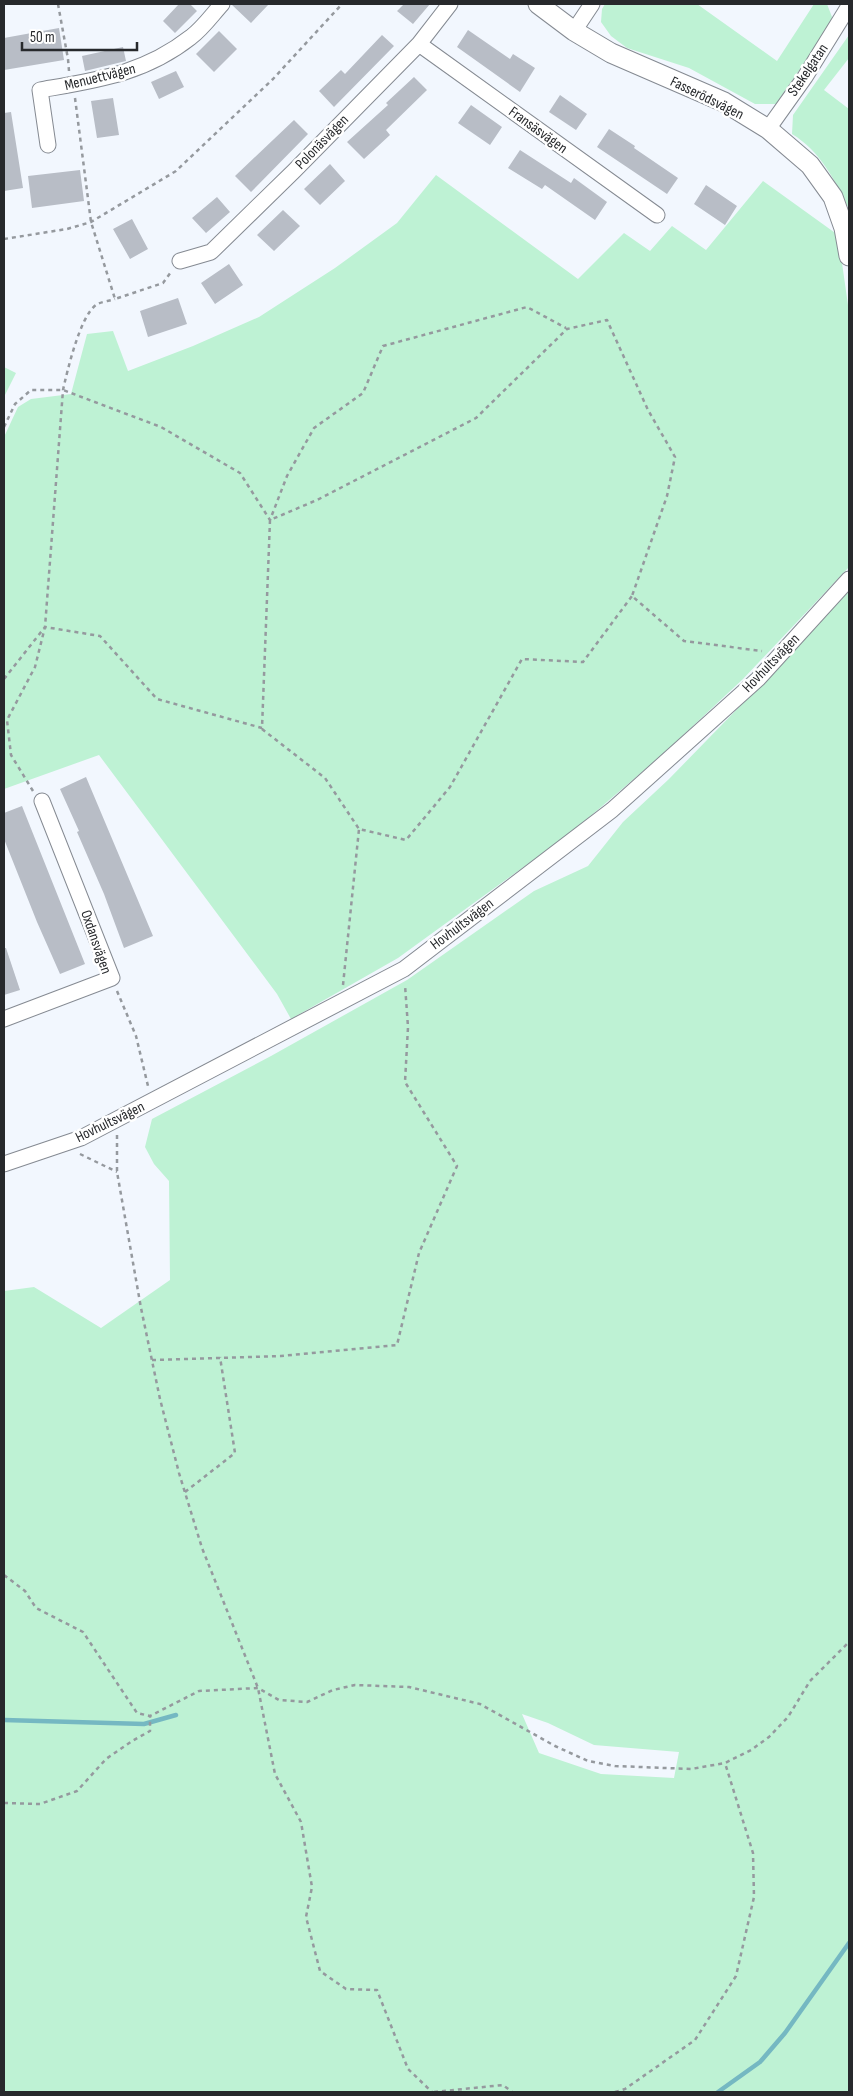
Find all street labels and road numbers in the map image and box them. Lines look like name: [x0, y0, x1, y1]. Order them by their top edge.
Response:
street label: Stekelgatan: [783, 40, 833, 100]
street label: Menuettvägen: [63, 59, 137, 95]
street label: Fasserödsvägen: [667, 72, 747, 124]
street label: Fransäsvägen: [505, 102, 571, 158]
street label: Polonäsvägen: [291, 111, 353, 173]
street label: Hovhultsvägen: [738, 630, 804, 696]
street label: Hovhultsvägen: [427, 894, 497, 954]
street label: Oxdansvägen: [76, 908, 116, 976]
street label: Hovhultsvägen: [72, 1097, 148, 1147]

